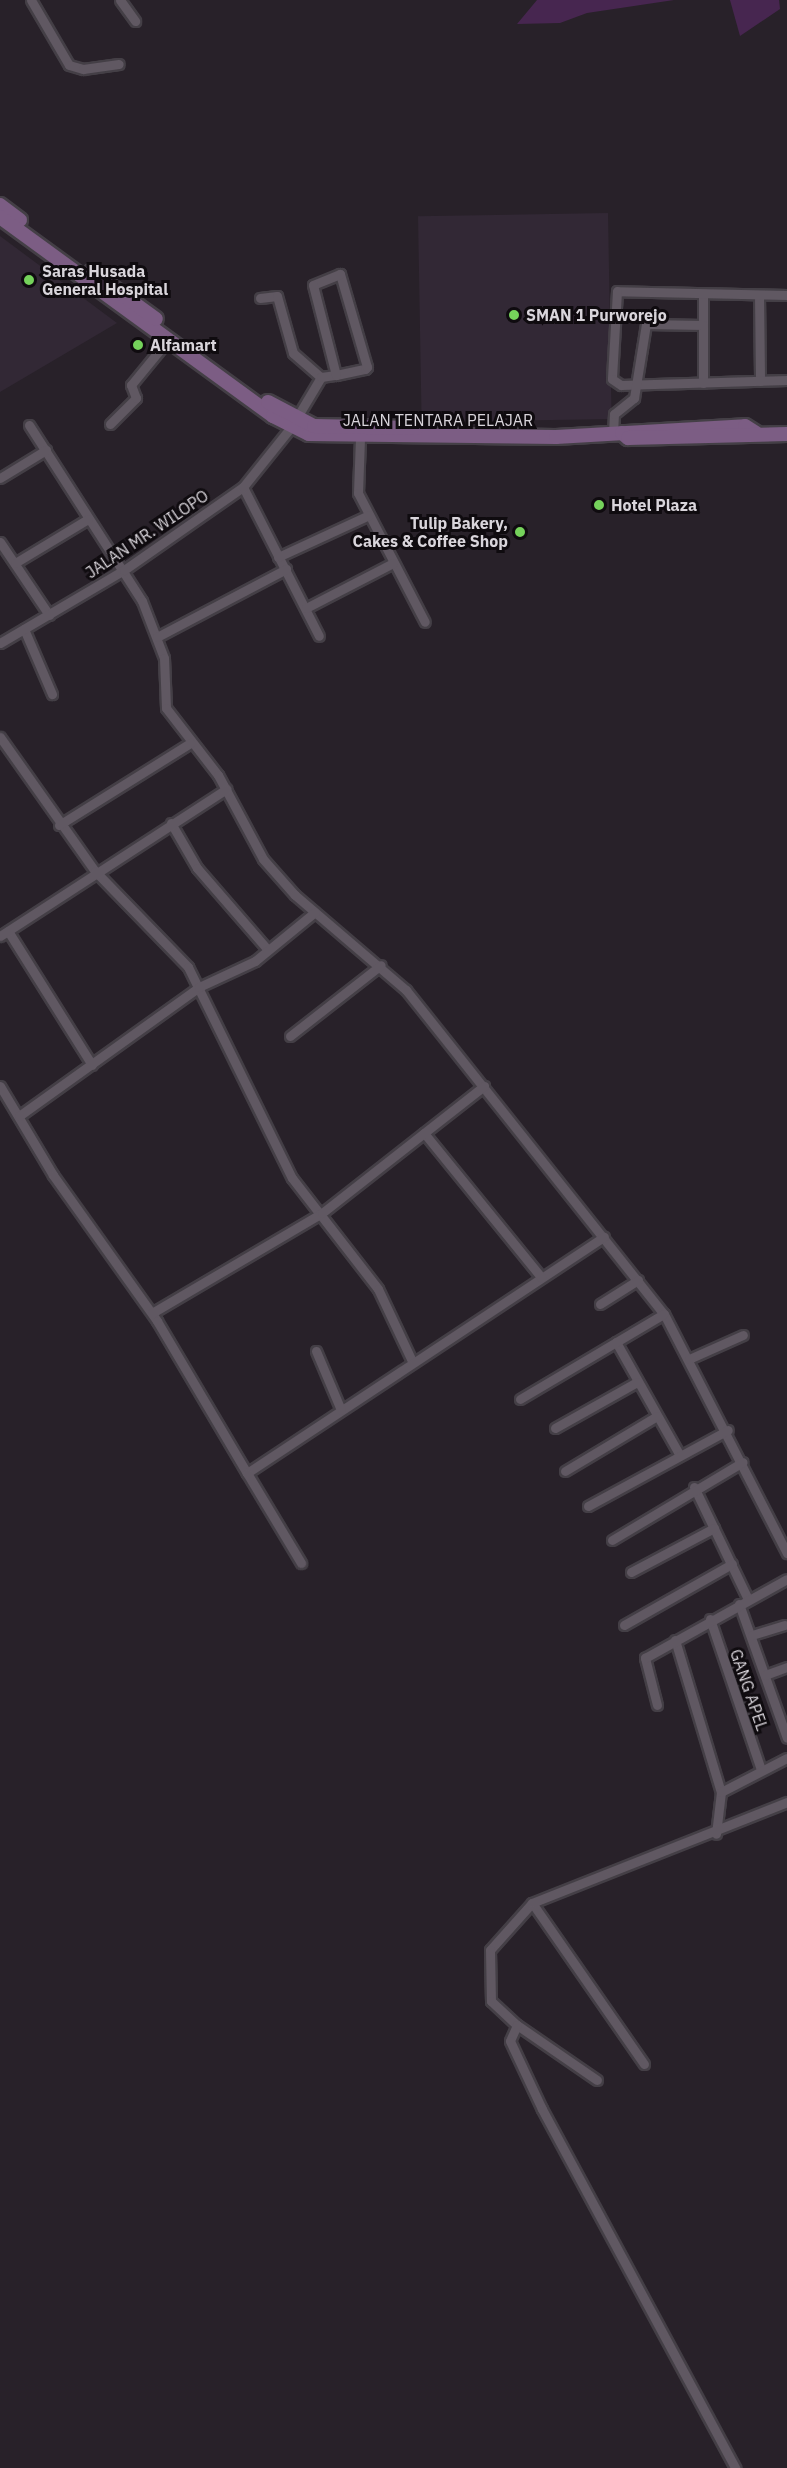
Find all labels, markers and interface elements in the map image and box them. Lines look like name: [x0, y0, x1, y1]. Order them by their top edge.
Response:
place label: Saras Husada General Hospital: [42, 261, 168, 299]
marker: Saras Husada General Hospital: [20, 271, 38, 289]
place label: SMAN 1 Purworejo: [526, 305, 667, 325]
marker: SMAN 1 Purworejo: [507, 308, 521, 322]
place label: Alfamart: [150, 335, 217, 355]
marker: Alfamart: [131, 338, 145, 352]
street label: JALAN TENTARA PELAJAR: [343, 410, 533, 430]
street label: JALAN MR. WILOPO: [82, 486, 212, 582]
place label: Hotel Plaza: [611, 495, 697, 515]
marker: Hotel Plaza: [592, 498, 606, 512]
place label: Tulip Bakery, Cakes & Coffee Shop: [353, 513, 508, 551]
marker: Tulip Bakery, Cakes & Coffee Shop: [513, 525, 527, 539]
street label: GANG APEL: [726, 1647, 772, 1733]

